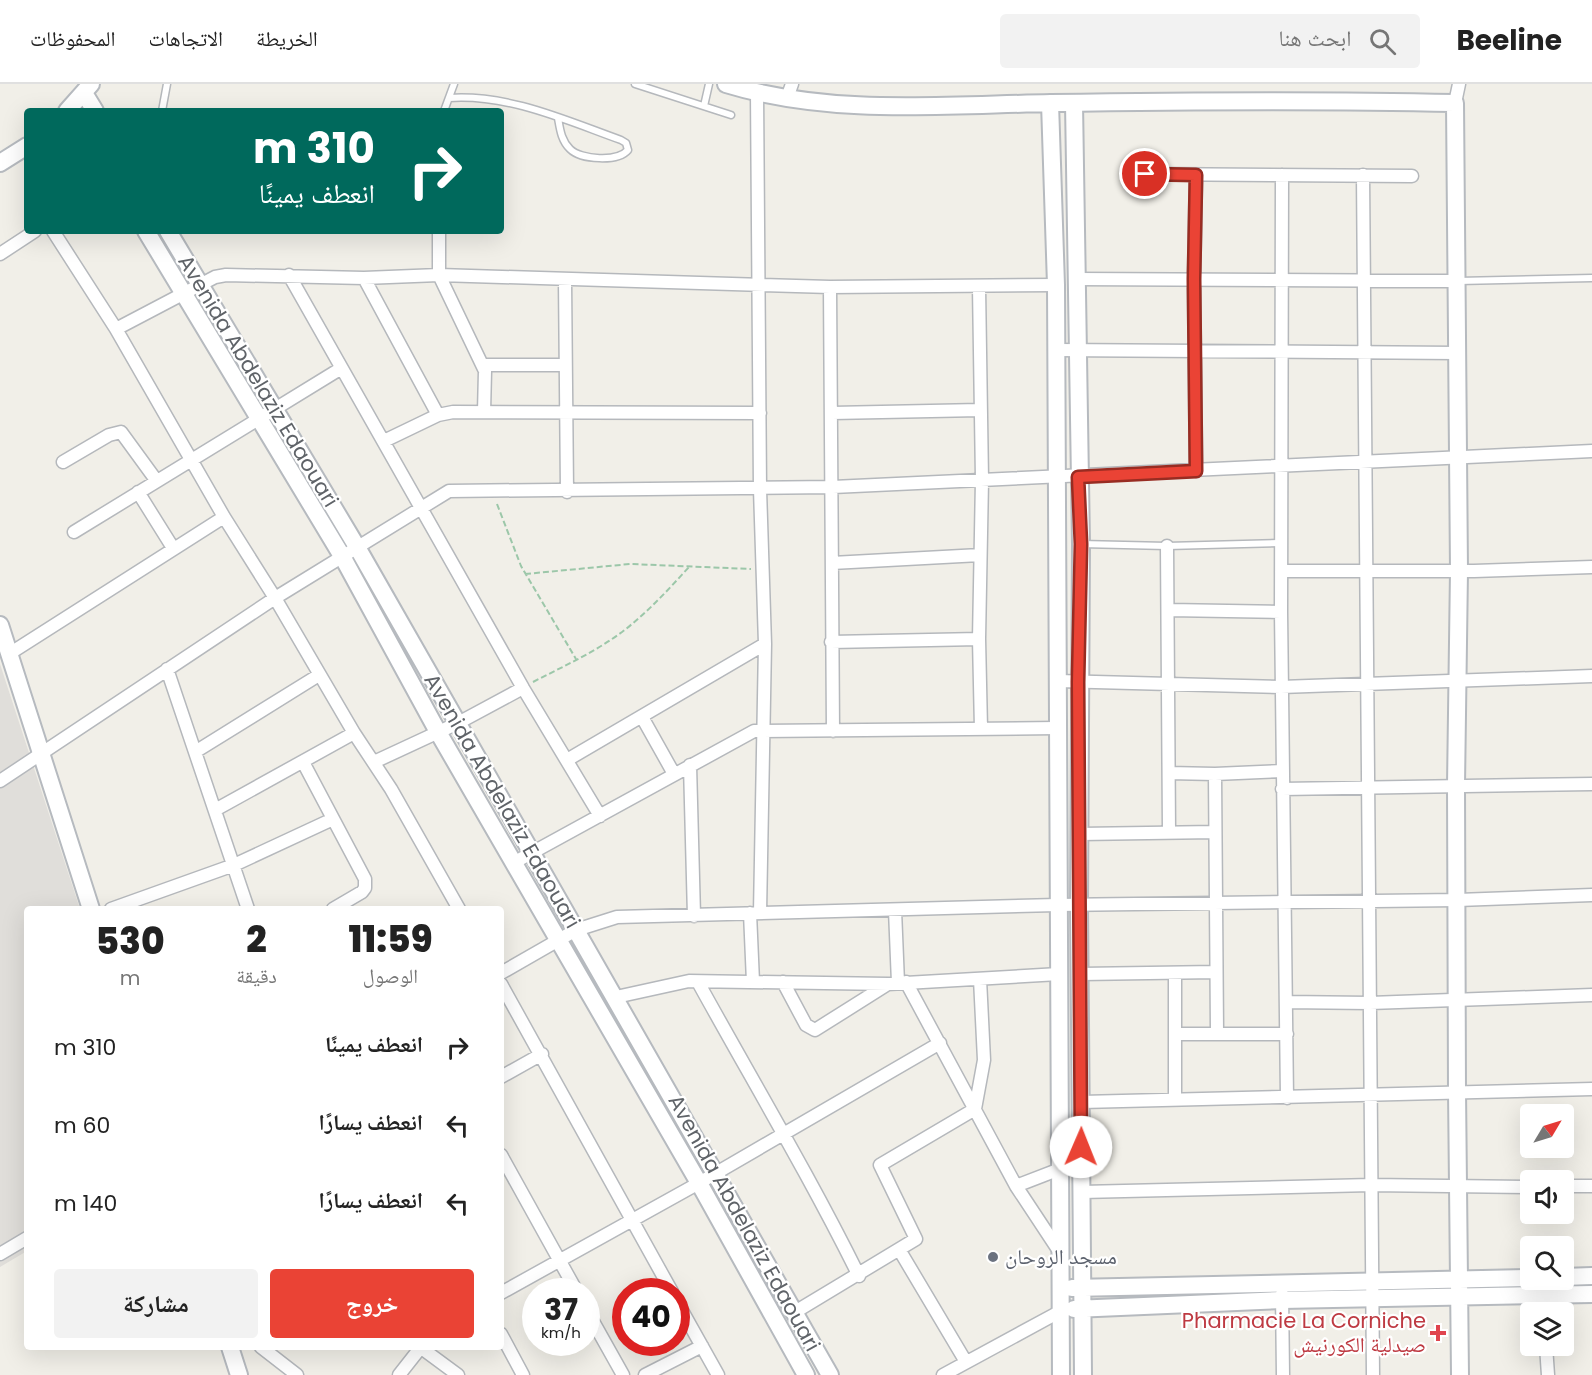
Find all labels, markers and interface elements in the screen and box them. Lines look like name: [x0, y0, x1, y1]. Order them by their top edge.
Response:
search box: [1000, 14, 1420, 68]
text: Beeline: [1456, 21, 1562, 60]
text: ابحث هنا: [1278, 23, 1351, 54]
text: المحفوظات: [30, 24, 115, 53]
text: الاتجاهات: [148, 24, 223, 53]
text: الخريطة: [256, 24, 318, 53]
icon: search: [1366, 25, 1399, 58]
text: 310 m: [253, 119, 375, 178]
icon: right: [396, 132, 474, 210]
pin: [1119, 148, 1170, 199]
icon: arrive: [1128, 157, 1161, 190]
text: انعطف يمينًا: [259, 175, 375, 212]
street label: Avenida Abdelaziz Edaouari: [171, 249, 345, 512]
street label: Avenida Abdelaziz Edaouari: [417, 668, 587, 933]
text: 2: [246, 914, 267, 965]
text: 11:59: [348, 914, 433, 965]
text: 530: [96, 916, 165, 967]
text: دقيقة: [236, 962, 277, 990]
text: الوصول: [363, 962, 418, 990]
text: m: [120, 964, 140, 992]
text: انعطف يمينًا: [325, 1029, 423, 1060]
icon: right: [441, 1031, 474, 1064]
text: 310 m: [54, 1032, 116, 1063]
street label: Avenida Abdelaziz Edaouari: [662, 1089, 827, 1356]
north arrow: [1520, 1104, 1574, 1158]
map controls: [1520, 1104, 1574, 1356]
text: انعطف يسارًا: [319, 1107, 423, 1138]
icon: left: [441, 1109, 474, 1142]
text: 60 m: [54, 1110, 110, 1141]
position arrow: [1049, 1115, 1113, 1179]
button: sound: [1520, 1170, 1574, 1224]
text: انعطف يسارًا: [319, 1185, 423, 1216]
icon: left: [441, 1187, 474, 1220]
text: 140 m: [54, 1188, 117, 1219]
button: search: [1520, 1236, 1574, 1290]
place label: مسجد الروحان: [1005, 1242, 1117, 1271]
marker: مسجد الروحان: [986, 1250, 1000, 1264]
button: مشاركة: [54, 1269, 258, 1338]
button: خروج: [270, 1269, 474, 1338]
speed limit sign: 40: [612, 1278, 690, 1356]
text: 37: [544, 1288, 578, 1331]
button: layers: [1520, 1302, 1574, 1356]
place label: Pharmacie La Corniche صيدلية الكورنيش: [1182, 1306, 1426, 1359]
text: km/h: [541, 1322, 581, 1343]
marker: Pharmacie La Corniche صيدلية الكورنيش: [1431, 1326, 1445, 1340]

